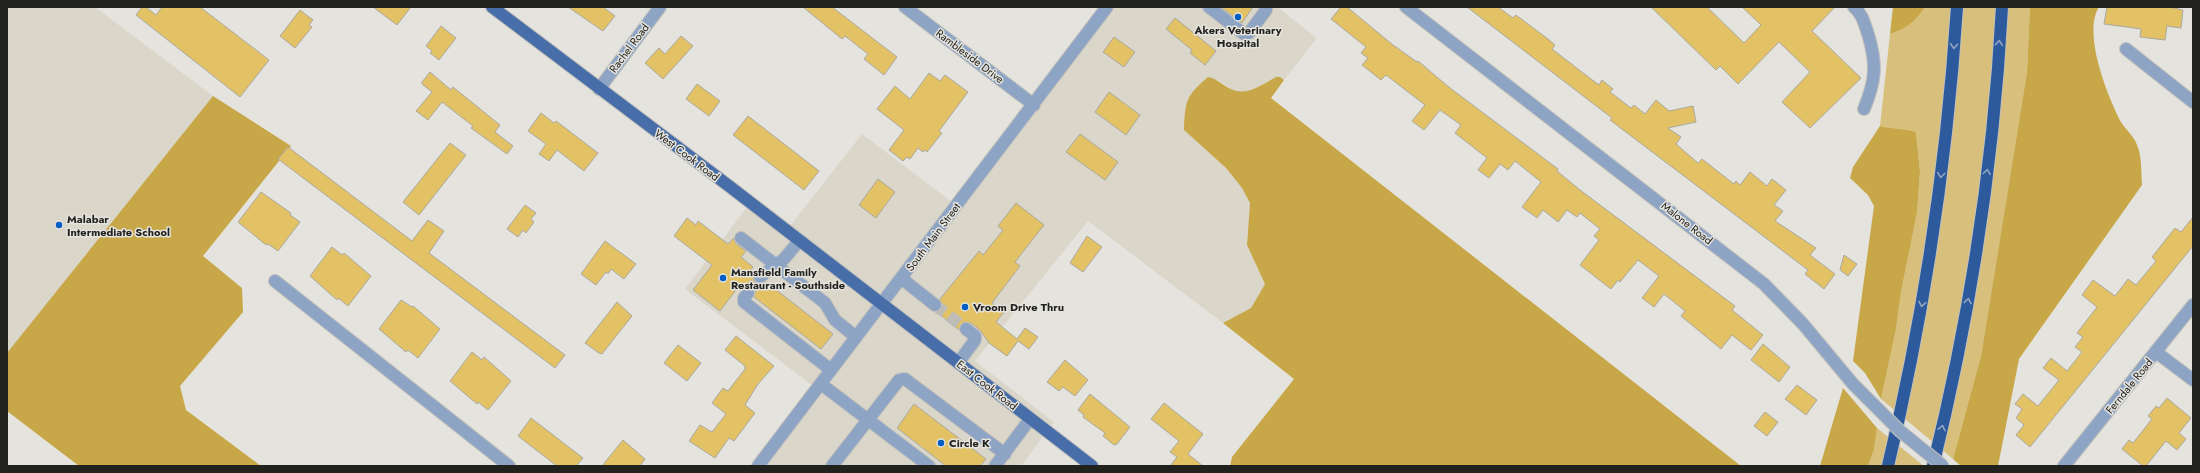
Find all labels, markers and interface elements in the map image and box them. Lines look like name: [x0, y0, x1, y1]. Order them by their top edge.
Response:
marker: Akers Veterinary Hospital: [1233, 12, 1243, 22]
street label: Rachel Road: [605, 20, 653, 76]
place label: Akers Veterinary Hospital: [1193, 22, 1282, 51]
street label: Rambleside Drive: [933, 25, 1008, 87]
one-way arrow: [1995, 40, 2004, 46]
one-way arrow: [1950, 43, 1959, 49]
street label: West Cook Road: [651, 125, 723, 185]
one-way arrow: [1982, 169, 1991, 175]
one-way arrow: [1937, 172, 1946, 178]
street label: Malone Road: [1658, 198, 1716, 248]
street label: South Main Street: [902, 199, 964, 275]
place label: Malabar Intermediate School: [67, 211, 170, 240]
marker: Malabar Intermediate School: [54, 220, 64, 230]
place label: Mansfield Family Restaurant - Southside: [731, 264, 845, 293]
marker: Mansfield Family Restaurant - Southside: [718, 273, 728, 283]
one-way arrow: [1963, 297, 1971, 304]
place label: Vroom Drive Thru: [972, 299, 1064, 315]
one-way arrow: [1918, 301, 1927, 307]
marker: Vroom Drive Thru: [960, 302, 970, 312]
street label: Ferndale Road: [2102, 355, 2156, 417]
street label: East Cook Road: [953, 356, 1021, 414]
one-way arrow: [1938, 425, 1946, 431]
place label: Circle K: [949, 435, 990, 451]
marker: Circle K: [936, 438, 946, 448]

